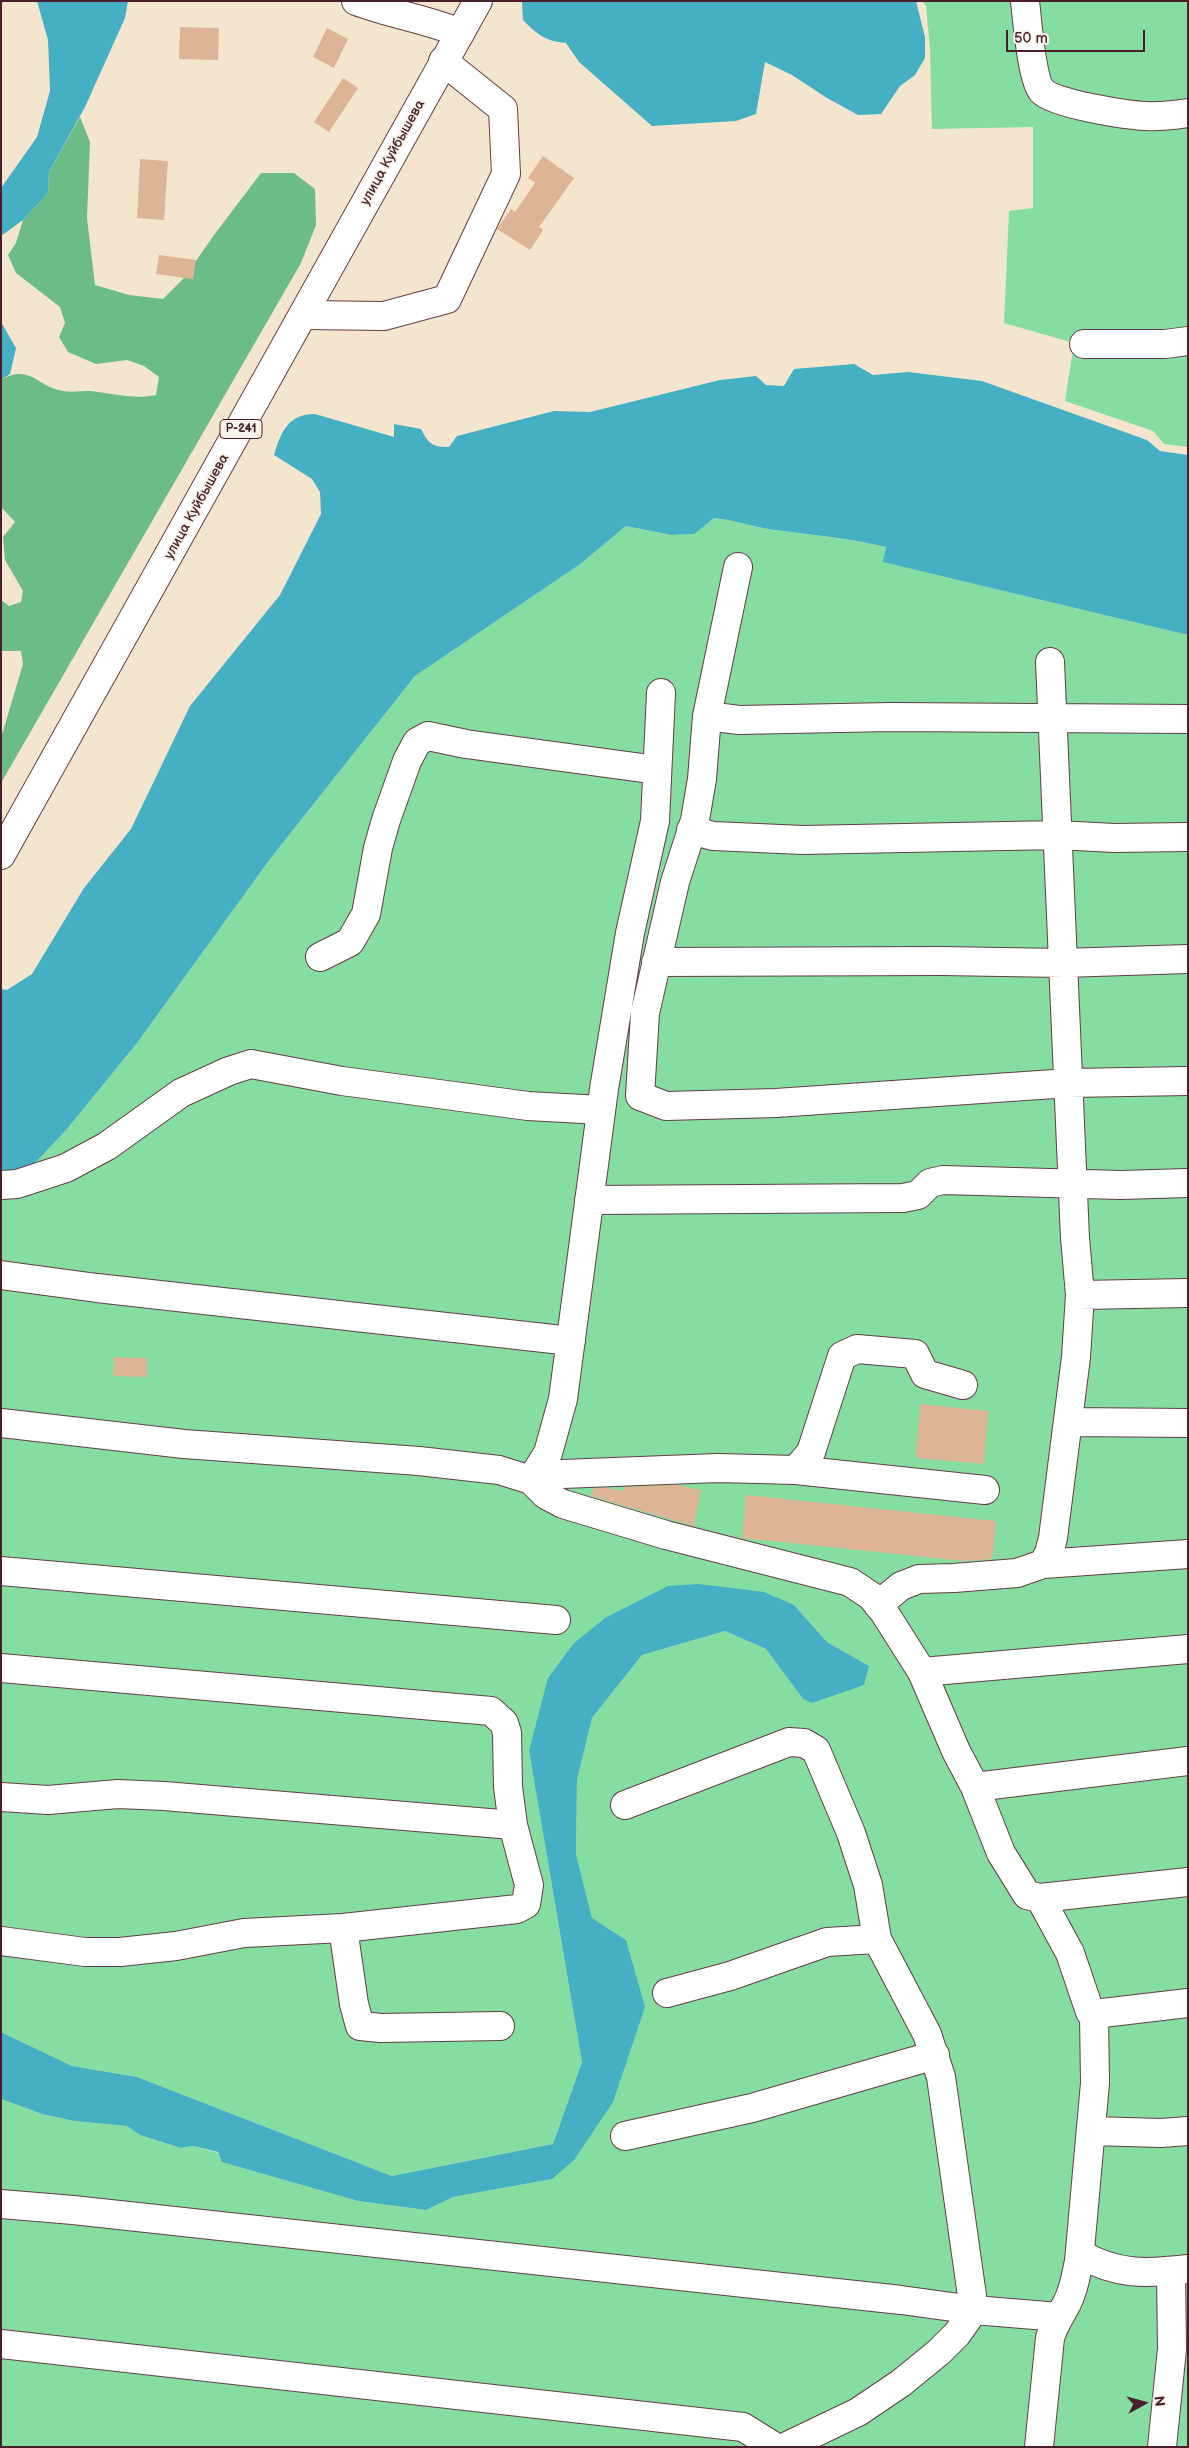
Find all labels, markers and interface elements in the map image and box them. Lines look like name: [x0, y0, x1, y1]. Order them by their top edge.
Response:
scale bar: [1009, 20, 1148, 52]
text: 50 m: [1014, 29, 1048, 48]
street label: улица Куйбышева: [357, 97, 429, 209]
road number: Р-241: [220, 419, 262, 438]
street label: улица Куйбышева: [161, 451, 233, 563]
north arrow: [1119, 2378, 1169, 2428]
text: N: [1150, 2395, 1168, 2407]

